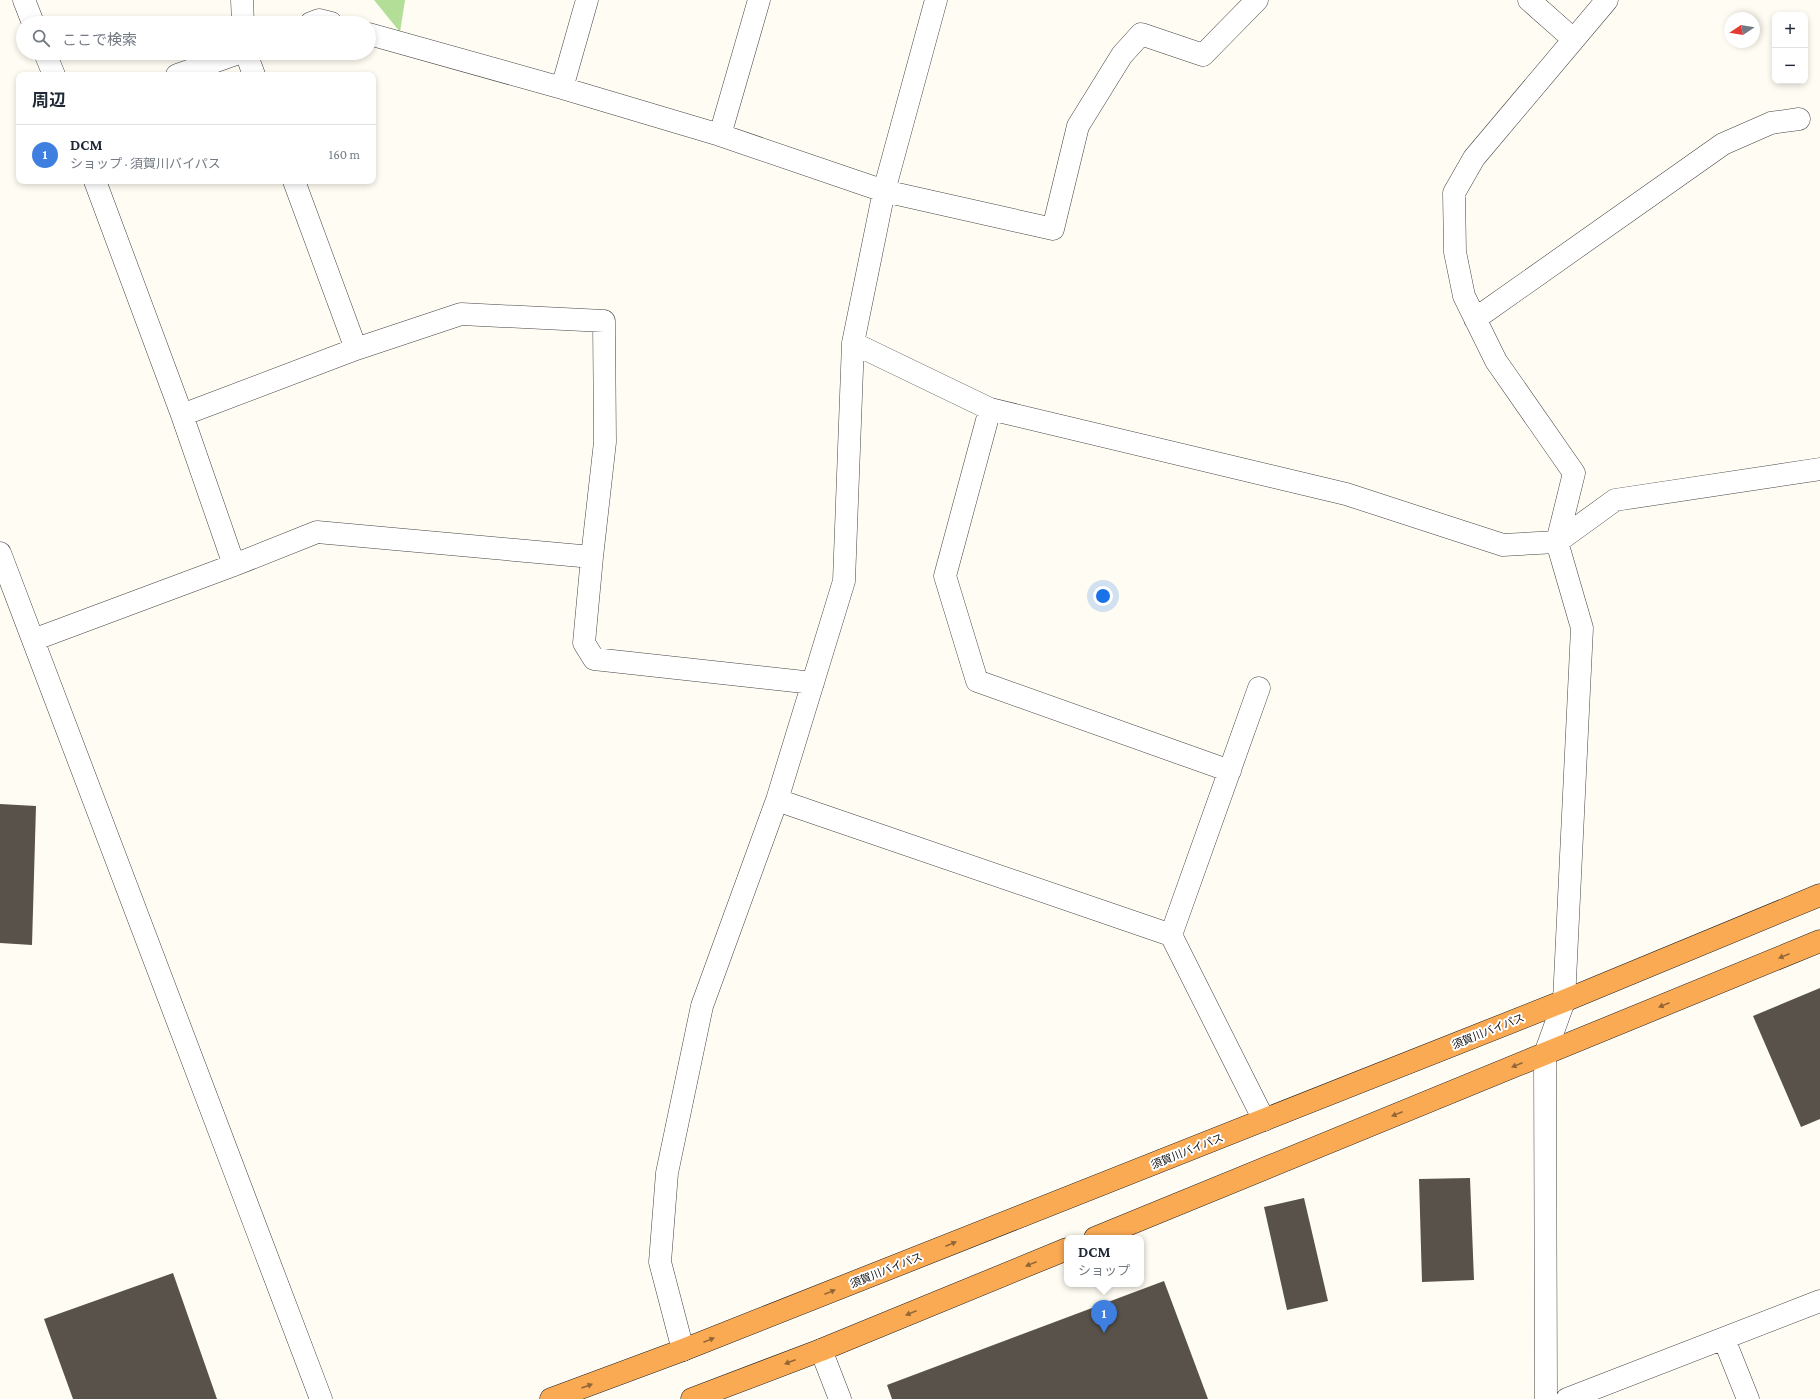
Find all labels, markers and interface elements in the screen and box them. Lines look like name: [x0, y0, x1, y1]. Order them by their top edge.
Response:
north arrow: [1724, 12, 1760, 48]
map controls: [1772, 12, 1808, 84]
button: +: [1772, 12, 1808, 48]
search box: [16, 16, 376, 60]
icon: search: [30, 27, 52, 49]
text: ここで検索: [62, 32, 137, 48]
button: −: [1772, 48, 1808, 84]
text: 周辺: [32, 91, 66, 110]
text: DCM: [70, 137, 103, 153]
text: 1: [43, 147, 47, 162]
text: 160 m: [329, 147, 360, 162]
text: ショップ · 須賀川バイパス: [70, 156, 221, 171]
your location: [1093, 586, 1113, 606]
one-way arrow: [1777, 953, 1789, 959]
one-way arrow: [1657, 1003, 1669, 1009]
street label: 須賀川バイパス: [1450, 1011, 1526, 1051]
one-way arrow: [1511, 1063, 1523, 1069]
one-way arrow: [1391, 1112, 1403, 1118]
street label: 須賀川バイパス: [1149, 1131, 1225, 1171]
popup: [1064, 1235, 1144, 1287]
one-way arrow: [945, 1241, 957, 1247]
text: DCM: [1078, 1244, 1111, 1260]
street label: 須賀川バイパス: [848, 1250, 924, 1290]
one-way arrow: [1024, 1262, 1036, 1268]
text: ショップ: [1078, 1263, 1130, 1278]
one-way arrow: [824, 1289, 836, 1295]
pin: 1: [1091, 1300, 1117, 1333]
one-way arrow: [904, 1311, 916, 1317]
one-way arrow: [704, 1337, 716, 1343]
one-way arrow: [783, 1359, 795, 1365]
one-way arrow: [582, 1382, 594, 1388]

